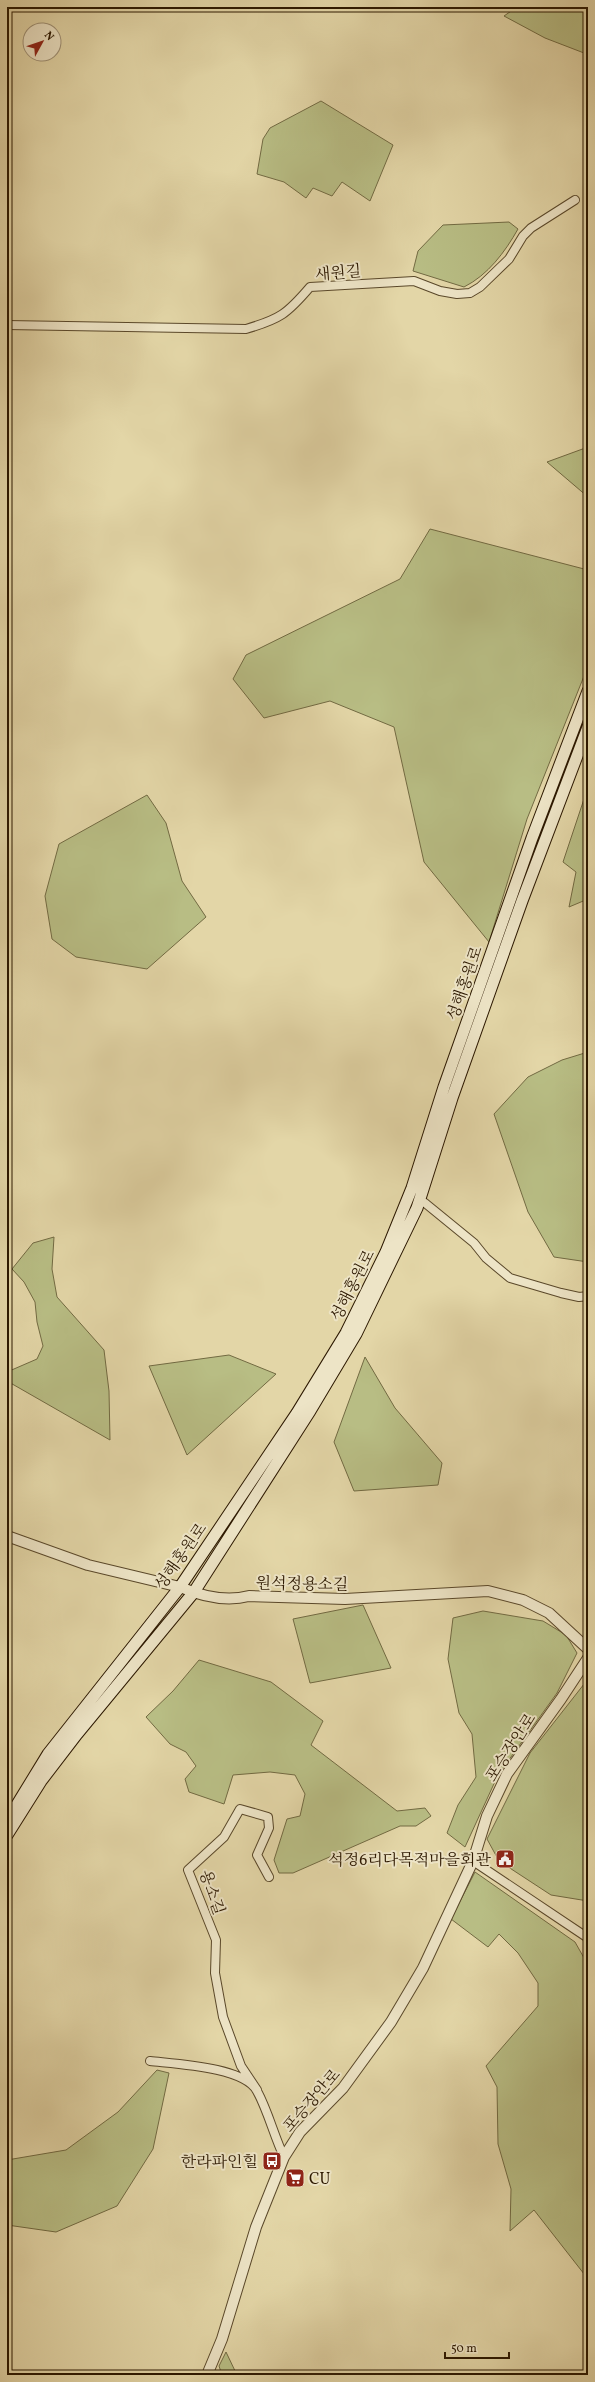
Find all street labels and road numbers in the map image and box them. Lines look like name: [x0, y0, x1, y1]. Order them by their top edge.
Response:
street label: 새원길: [314, 261, 362, 287]
street label: 성해홍원로: [443, 943, 489, 1024]
street label: 성해홍원로: [326, 1246, 381, 1325]
street label: 성해홍원로: [150, 1519, 213, 1595]
street label: 원석정용소길: [255, 1573, 349, 1597]
street label: 포승장안로: [481, 1709, 542, 1786]
street label: 용소길: [193, 1867, 229, 1918]
street label: 포승장안로: [279, 2065, 347, 2138]

